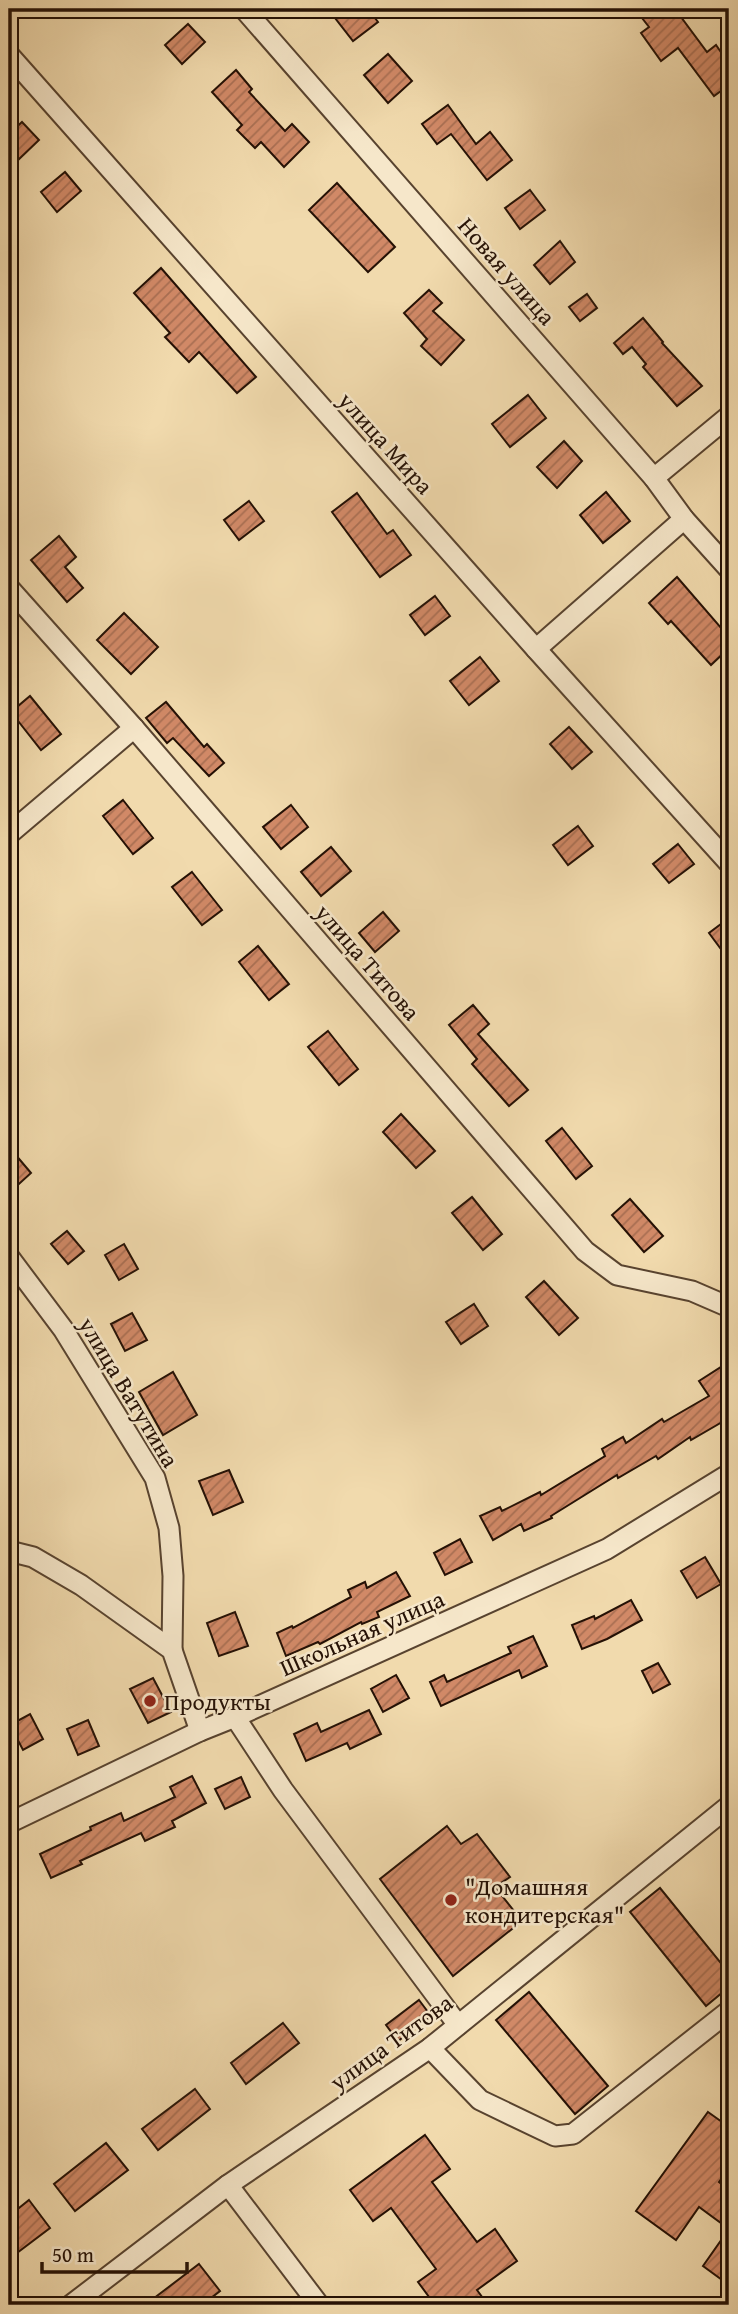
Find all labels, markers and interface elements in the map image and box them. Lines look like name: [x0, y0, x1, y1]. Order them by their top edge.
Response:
street label: Новая улица: [450, 209, 564, 333]
street label: улица Мира: [330, 383, 442, 503]
street label: улица Титова: [307, 895, 429, 1029]
street label: улица Ватутина: [70, 1309, 188, 1474]
street label: Школьная улица: [274, 1581, 450, 1685]
place label: Продукты: [164, 1684, 271, 1719]
marker: Продукты: [142, 1693, 158, 1709]
place label: "Домашняя кондитерская": [465, 1869, 624, 1932]
marker: "Домашняя кондитерская": [443, 1892, 459, 1908]
street label: улица Титова: [321, 1985, 460, 2099]
scale bar: [42, 2230, 187, 2274]
text: 50 m: [52, 2239, 94, 2270]

